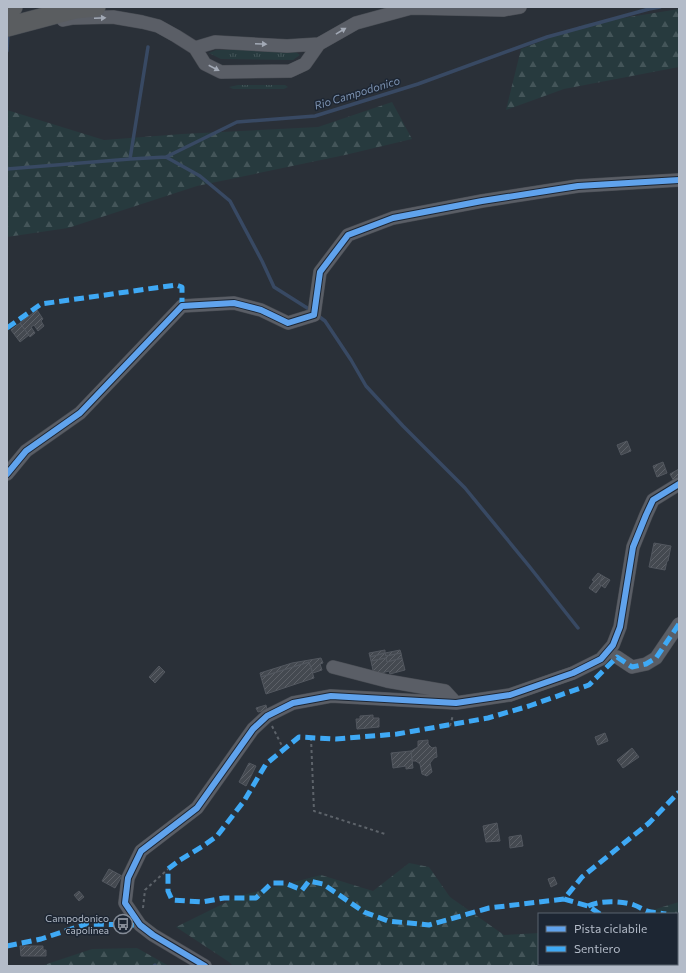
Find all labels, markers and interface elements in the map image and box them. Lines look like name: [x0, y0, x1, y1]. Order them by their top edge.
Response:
one-way arrow: [94, 14, 106, 21]
one-way arrow: [335, 28, 347, 35]
one-way arrow: [255, 41, 267, 48]
one-way arrow: [208, 65, 219, 71]
water label: Rio Campodonico: [312, 73, 402, 112]
place label: Campodonico capolinea: [45, 912, 109, 936]
bus stop icon: Campodonico capolinea: [112, 913, 134, 935]
legend: [538, 913, 678, 965]
text: Pista ciclabile: [574, 921, 647, 935]
text: Sentiero: [574, 941, 620, 955]

